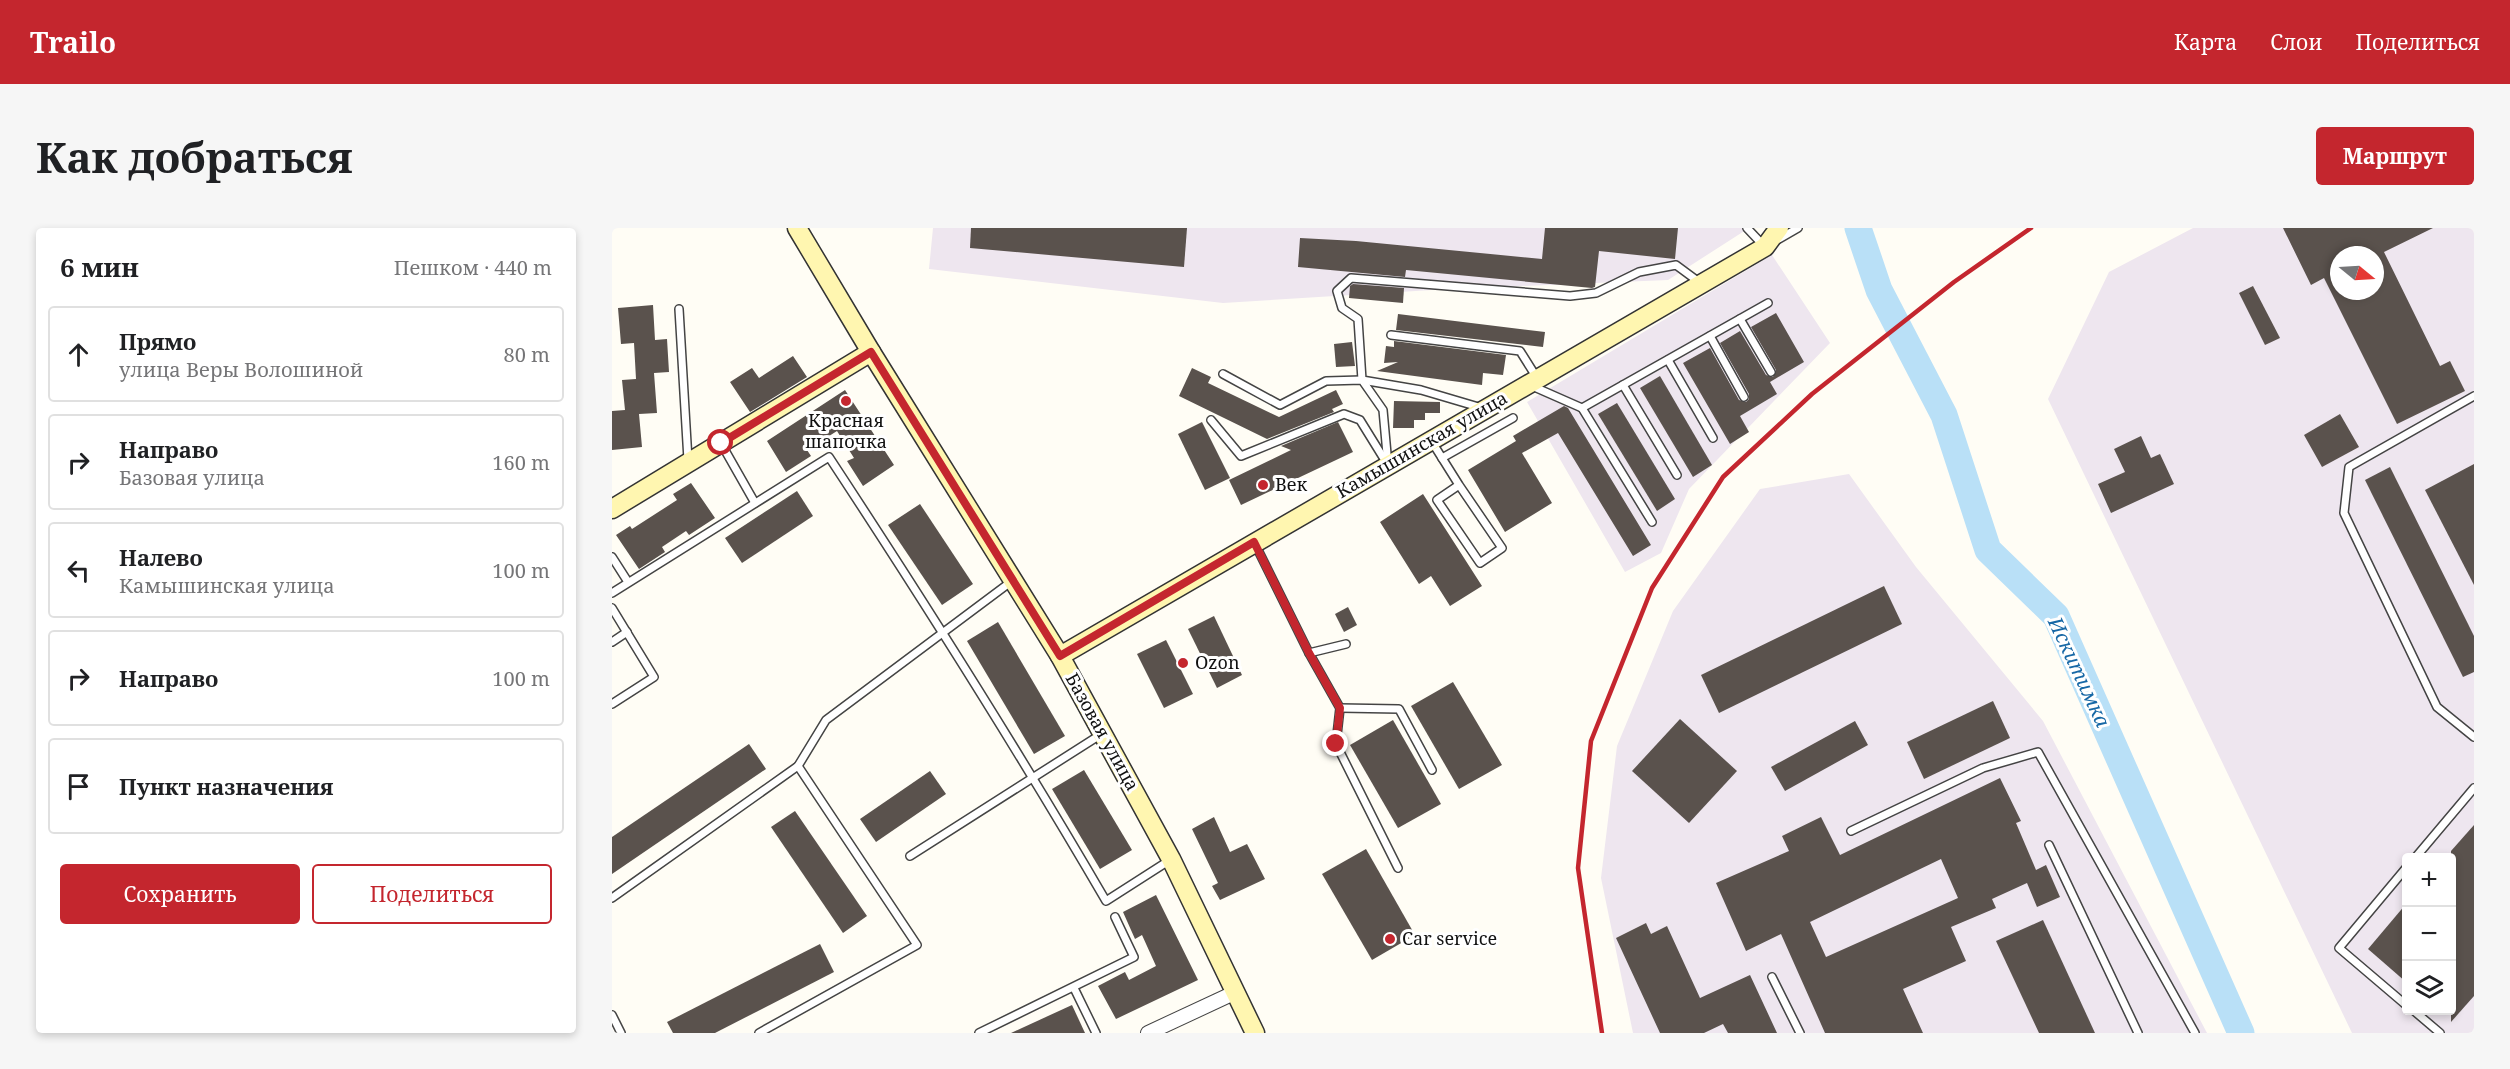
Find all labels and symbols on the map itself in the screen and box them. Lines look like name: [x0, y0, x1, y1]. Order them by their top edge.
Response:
north arrow: [2330, 246, 2384, 300]
street label: Камышинская улица: [1331, 385, 1512, 503]
marker: Красная шапочка: [839, 394, 853, 408]
place label: Красная шапочка: [805, 408, 887, 453]
route start: [707, 429, 733, 455]
place label: Век: [1275, 472, 1307, 496]
marker: Век: [1256, 478, 1270, 492]
water label: Искитимка: [2042, 611, 2117, 731]
place label: Ozon: [1195, 650, 1240, 674]
marker: Ozon: [1176, 656, 1190, 670]
street label: Базовая улица: [1061, 668, 1145, 795]
route end: [1322, 730, 1348, 756]
place label: Car service: [1402, 926, 1497, 950]
marker: Car service: [1383, 932, 1397, 946]

